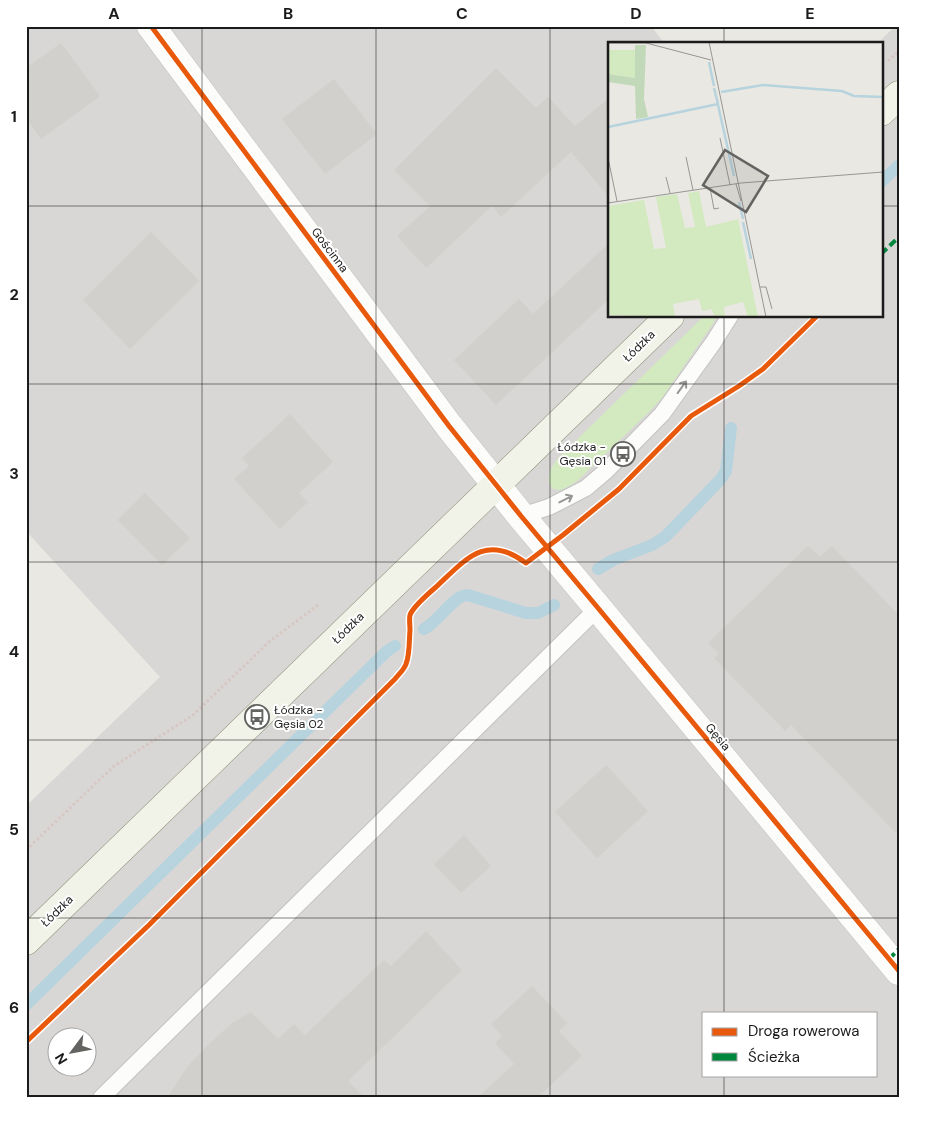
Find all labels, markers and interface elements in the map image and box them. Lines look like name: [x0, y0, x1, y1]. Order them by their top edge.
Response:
text: A: [108, 3, 120, 24]
text: B: [283, 3, 293, 24]
text: C: [456, 3, 468, 24]
text: D: [630, 3, 642, 24]
text: E: [805, 3, 815, 24]
inset map: [608, 42, 882, 318]
text: 1: [11, 106, 17, 127]
street label: Gościnna: [308, 224, 352, 276]
text: 2: [9, 284, 19, 305]
street label: Łódzka: [619, 327, 659, 365]
one-way arrow: [677, 380, 687, 394]
place label: Łódzka - Gęsia 01: [557, 439, 606, 469]
bus stop icon: Łódzka - Gęsia 01: [610, 441, 636, 467]
text: 3: [9, 463, 19, 484]
one-way arrow: [559, 494, 574, 504]
street label: Łódzka: [328, 609, 368, 647]
text: 4: [9, 641, 19, 662]
place label: Łódzka - Gęsia 02: [274, 702, 324, 732]
bus stop icon: Łódzka - Gęsia 02: [244, 704, 270, 730]
street label: Gęsia: [702, 720, 734, 754]
text: 5: [9, 819, 19, 840]
street label: Łódzka: [37, 892, 77, 930]
text: 6: [9, 997, 19, 1018]
legend: [702, 1012, 878, 1076]
text: Droga rowerowa: [748, 1021, 859, 1041]
north arrow: [48, 1026, 98, 1076]
text: Ścieżka: [748, 1047, 800, 1067]
text: N: [51, 1050, 71, 1068]

